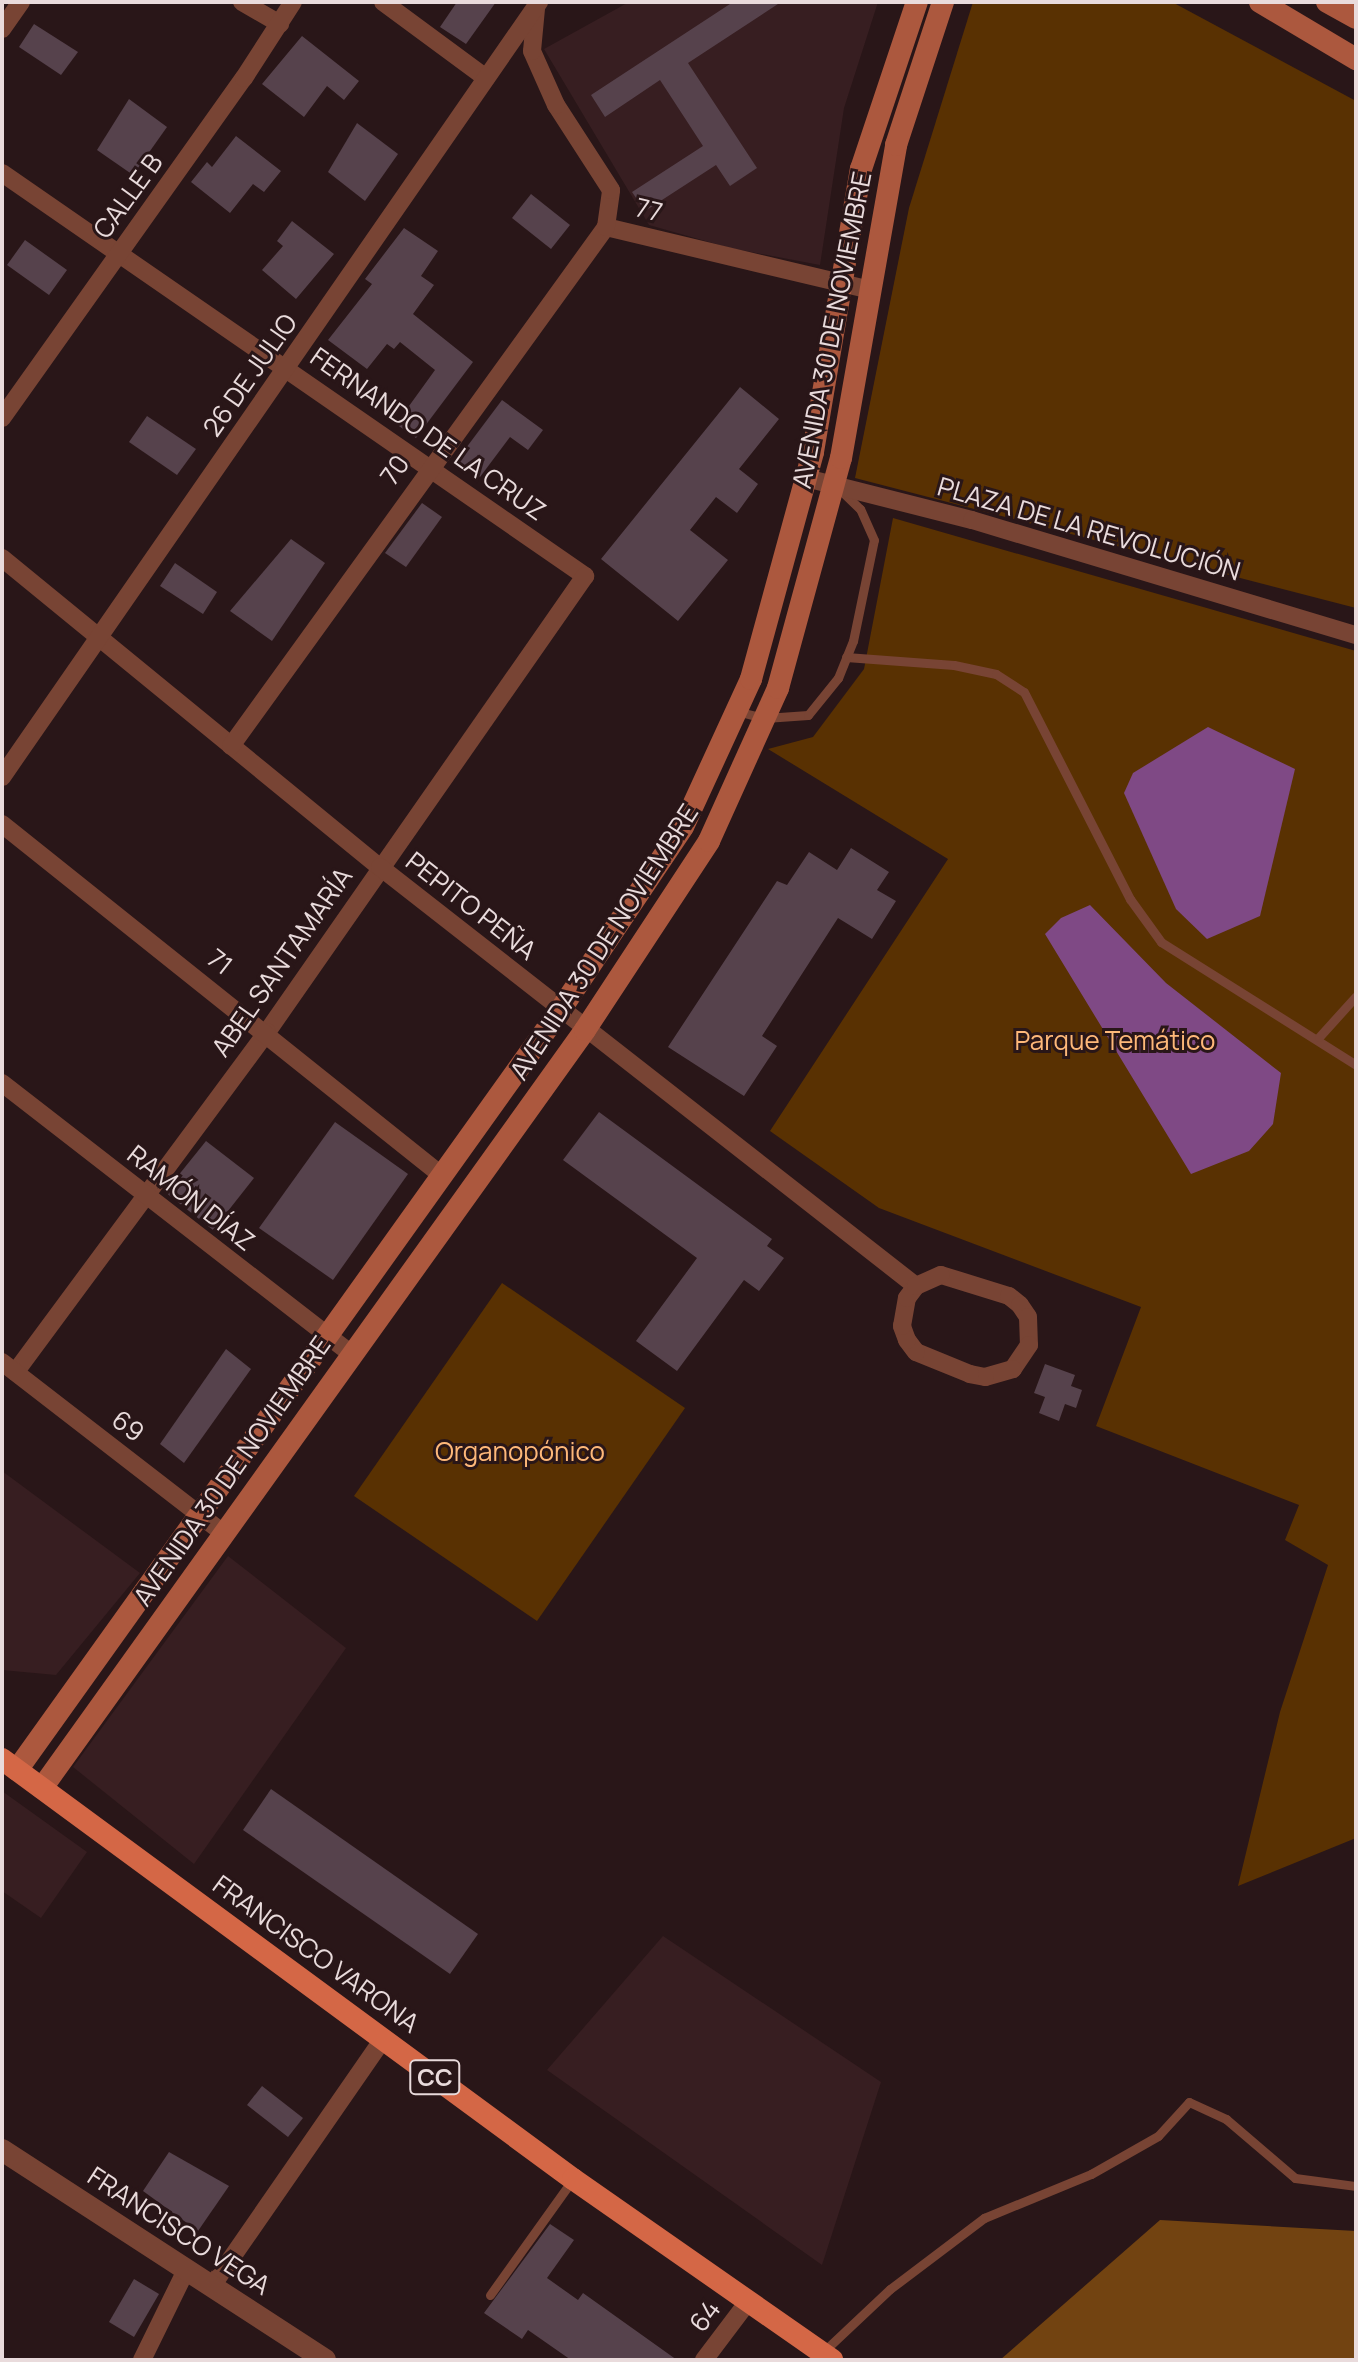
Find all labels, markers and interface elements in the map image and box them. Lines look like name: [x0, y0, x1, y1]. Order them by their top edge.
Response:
street label: CALLE B: [87, 148, 169, 244]
street label: AVENIDA 30 DE NOVIEMBRE: [786, 169, 878, 491]
street label: 77: [632, 192, 666, 228]
street label: 26 DE JULIO: [196, 308, 304, 442]
street label: FERNANDO DE LA CRUZ: [305, 341, 551, 527]
street label: 70: [374, 449, 416, 491]
street label: PLAZA DE LA REVOLUCIÓN: [934, 471, 1244, 587]
street label: AVENIDA 30 DE NOVIEMBRE: [503, 798, 705, 1086]
street label: PEPITO PEÑA: [400, 845, 542, 967]
street label: ABEL SANTAMARÍA: [205, 861, 359, 1063]
street label: 71: [201, 943, 239, 981]
park label: Parque Temático: [1015, 1025, 1215, 1057]
street label: RAMÓN DÍAZ: [121, 1139, 261, 1257]
street label: AVENIDA 30 DE NOVIEMBRE: [127, 1330, 337, 1612]
street label: 69: [106, 1404, 150, 1448]
park label: Organopónico: [435, 1436, 605, 1468]
street label: FRANCISCO VARONA: [207, 1869, 425, 2039]
road number: CC: [409, 2057, 461, 2097]
street label: FRANCISCO VEGA: [82, 2160, 276, 2302]
street label: 64: [683, 2294, 727, 2338]

